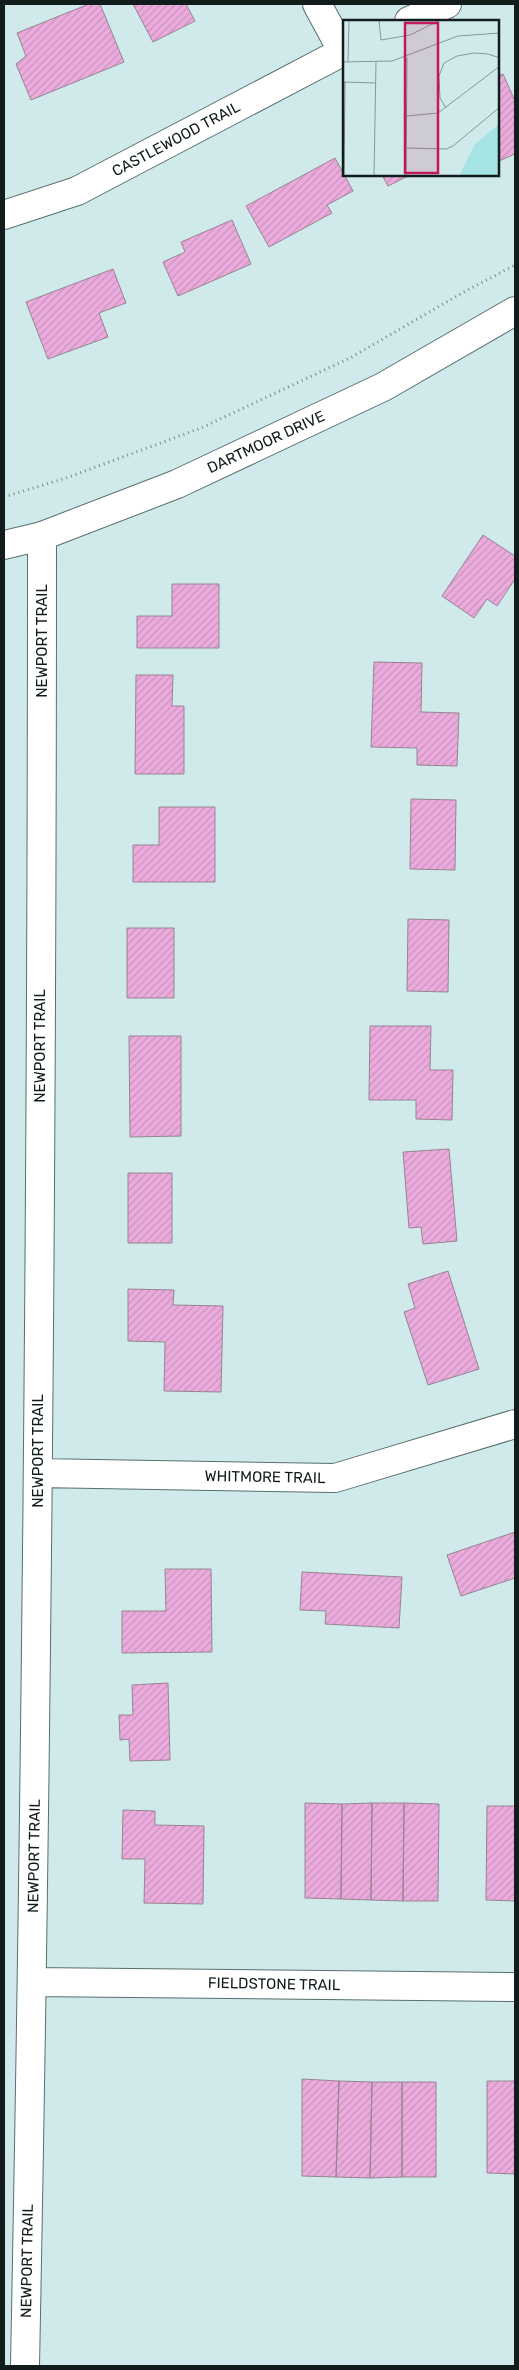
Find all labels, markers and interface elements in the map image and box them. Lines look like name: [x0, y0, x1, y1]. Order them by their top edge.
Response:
inset map: [343, 20, 499, 176]
street label: CASTLEWOOD TRAIL: [109, 97, 243, 180]
street label: DARTMOOR DRIVE: [204, 407, 328, 477]
street label: NEWPORT TRAIL: [33, 584, 51, 698]
street label: NEWPORT TRAIL: [31, 989, 49, 1103]
street label: NEWPORT TRAIL: [29, 1394, 47, 1508]
street label: WHITMORE TRAIL: [204, 1467, 326, 1487]
street label: NEWPORT TRAIL: [24, 1798, 44, 1913]
street label: FIELDSTONE TRAIL: [208, 1974, 341, 1994]
street label: NEWPORT TRAIL: [17, 2203, 37, 2318]

